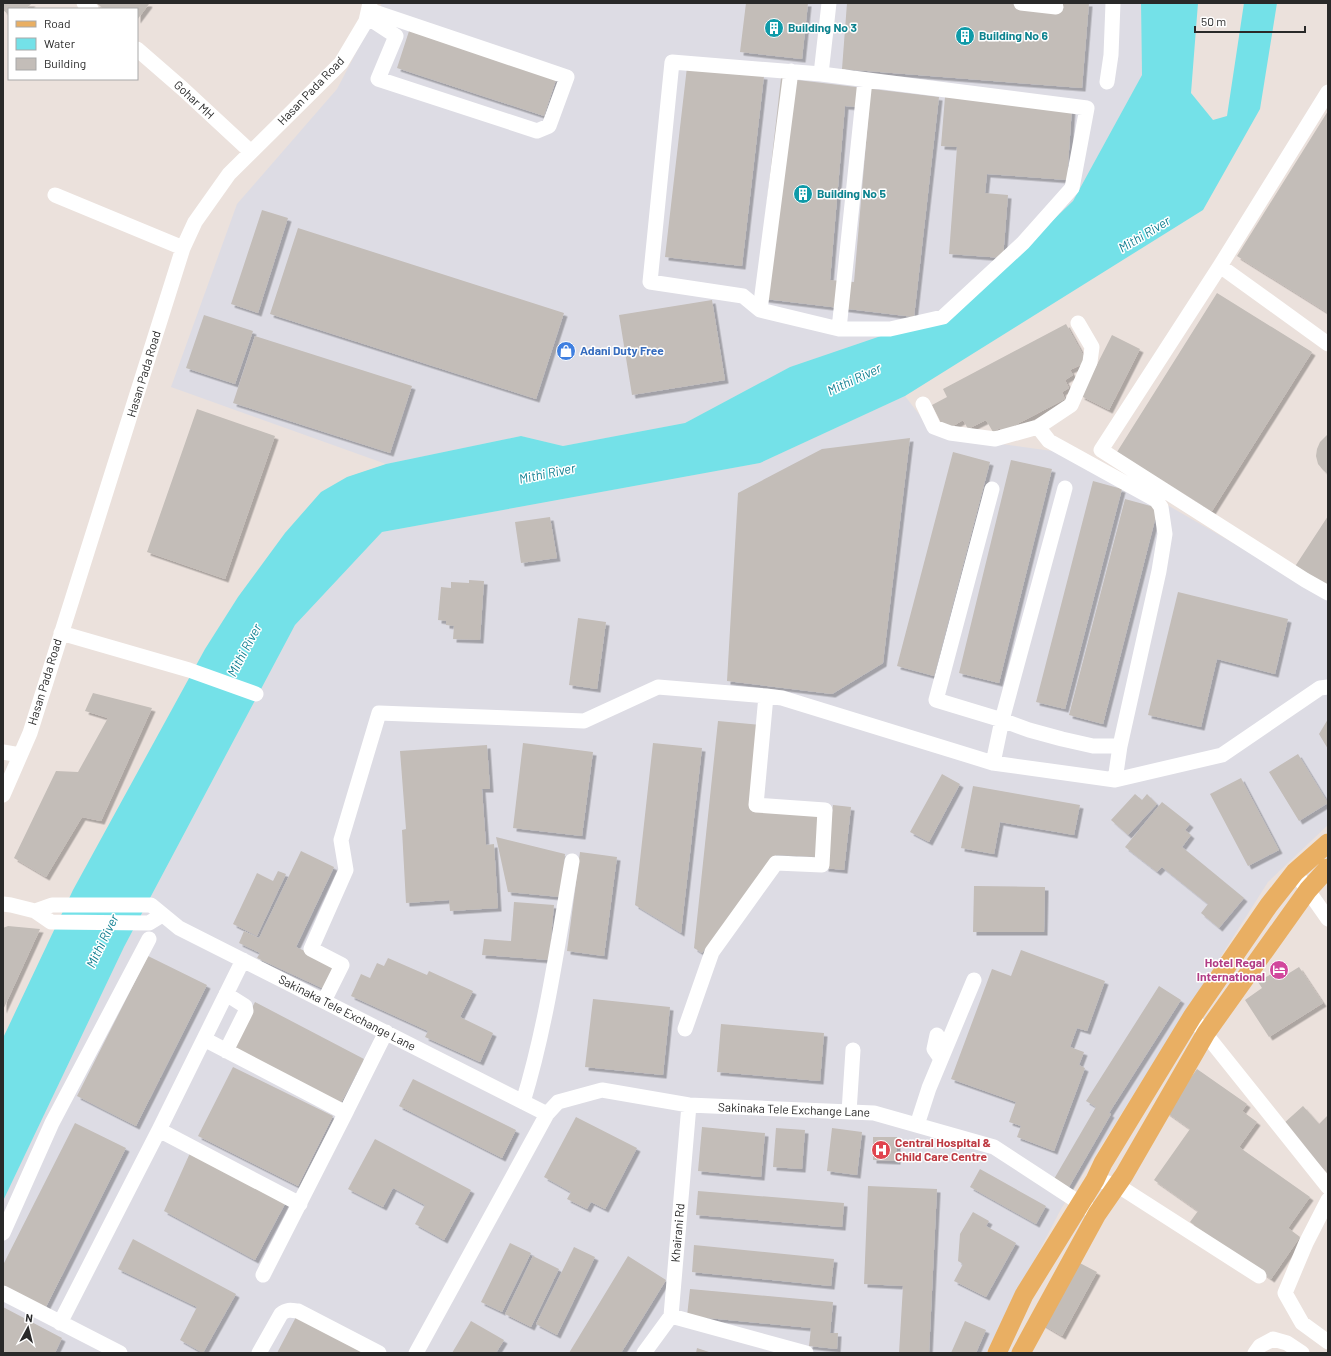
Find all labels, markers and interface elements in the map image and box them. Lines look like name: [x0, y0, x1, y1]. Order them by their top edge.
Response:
legend: [8, 8, 138, 80]
scale bar: [1195, 8, 1305, 34]
text: 50 m: [1201, 14, 1226, 28]
text: Road: [44, 16, 71, 30]
building icon: Building No 3: [763, 17, 785, 39]
place label: Building No 3: [788, 20, 857, 34]
building icon: Building No 6: [954, 25, 976, 47]
place label: Building No 6: [979, 28, 1048, 42]
text: Water: [44, 36, 76, 50]
street label: Hasan Pada Road: [274, 53, 346, 127]
text: Building: [44, 56, 86, 70]
street label: Gohar MH: [172, 77, 218, 121]
building icon: Building No 5: [792, 183, 814, 205]
place label: Building No 5: [817, 186, 886, 200]
water label: Mithi River: [1115, 212, 1173, 256]
street label: Hasan Pada Road: [123, 329, 163, 419]
shop icon: Adani Duty Free: [555, 340, 577, 362]
place label: Adani Duty Free: [580, 343, 664, 357]
water label: Mithi River: [825, 359, 884, 398]
water label: Mithi River: [517, 459, 577, 487]
water label: Mithi River: [223, 621, 265, 679]
street label: Hasan Pada Road: [24, 637, 64, 727]
water label: Mithi River: [82, 911, 122, 970]
place label: Hotel Regal International: [1197, 955, 1265, 983]
hotel icon: Hotel Regal International: [1268, 959, 1290, 981]
street label: Sakinaka Tele Exchange Lane: [276, 971, 418, 1053]
street label: Sakinaka Tele Exchange Lane: [718, 1099, 870, 1119]
place label: Central Hospital & Child Care Centre: [895, 1135, 991, 1163]
hospital icon: Central Hospital & Child Care Centre: [870, 1139, 892, 1161]
street label: Khairani Rd: [667, 1203, 687, 1263]
north arrow: [8, 1308, 48, 1348]
text: N: [25, 1311, 34, 1324]

